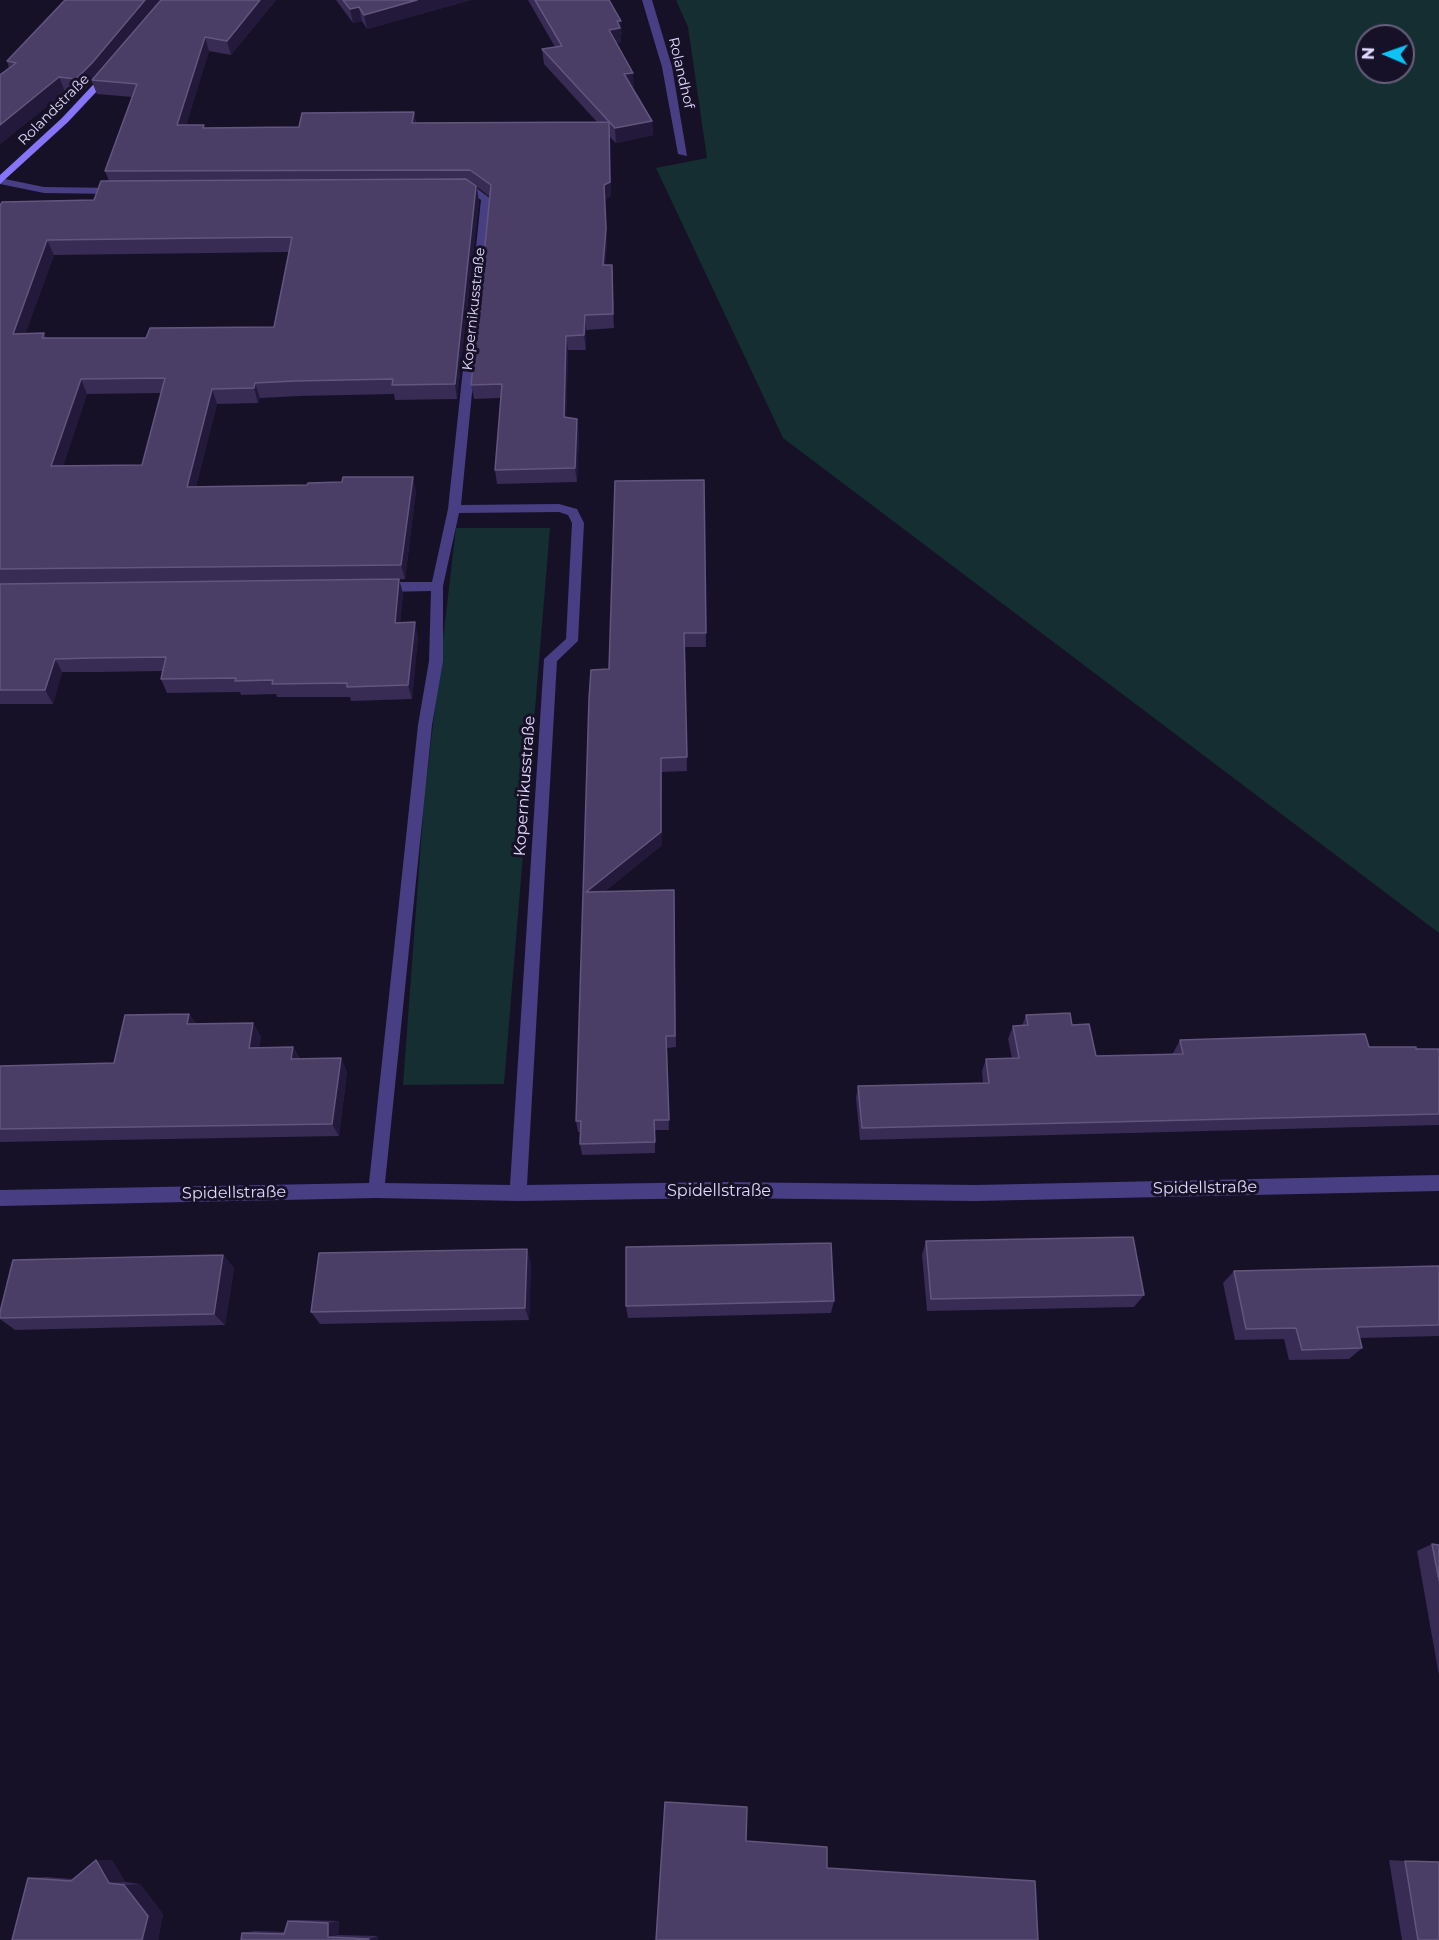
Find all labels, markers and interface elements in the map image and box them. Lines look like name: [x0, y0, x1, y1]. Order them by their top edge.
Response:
north arrow: [1355, 24, 1415, 84]
street label: Rolandhof: [665, 36, 697, 110]
text: N: [1359, 47, 1378, 60]
street label: Rolandstraße: [15, 71, 93, 149]
street label: Kopernikusstraße: [459, 247, 489, 371]
street label: Kopernikusstraße: [511, 715, 539, 857]
street label: Spidellstraße: [1153, 1177, 1257, 1199]
street label: Spidellstraße: [667, 1181, 771, 1201]
street label: Spidellstraße: [182, 1182, 286, 1204]

